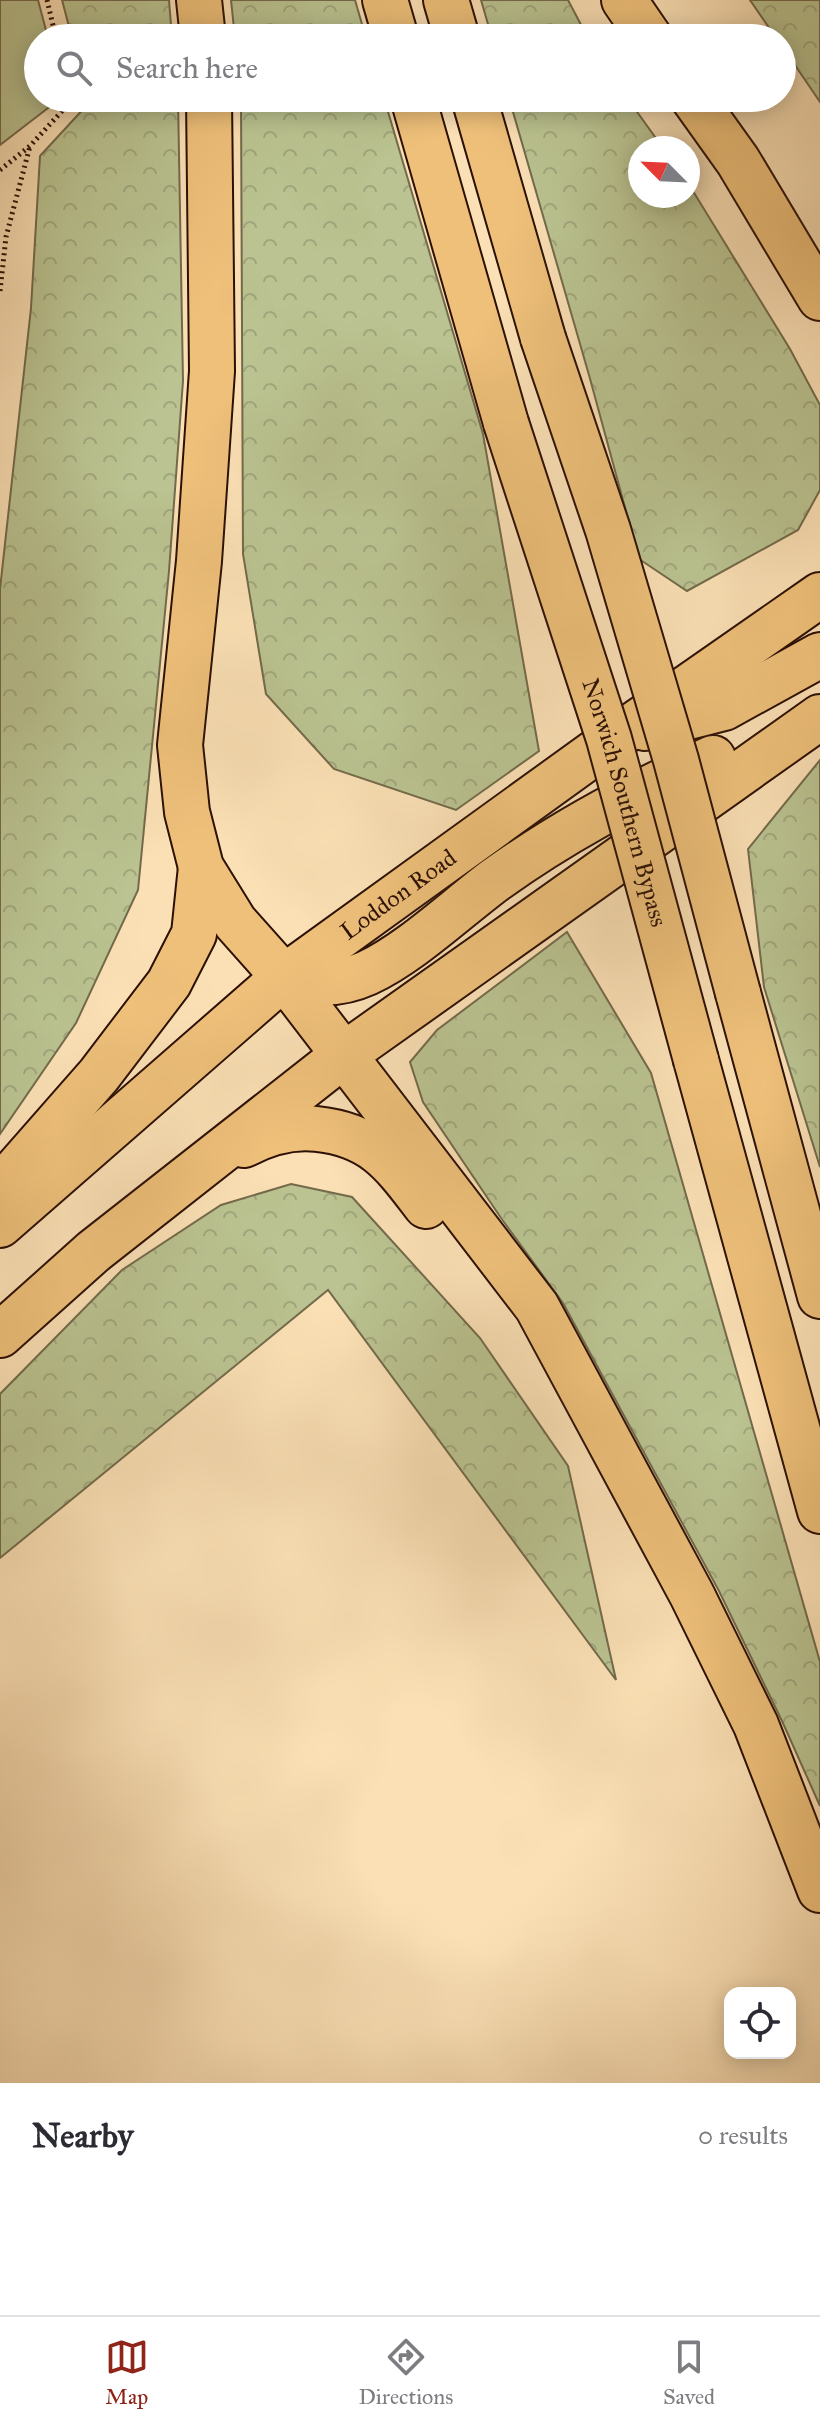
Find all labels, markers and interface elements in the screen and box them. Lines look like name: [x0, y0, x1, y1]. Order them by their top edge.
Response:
search box: [24, 24, 796, 112]
icon: search: [52, 46, 96, 90]
text: Search here: [116, 50, 258, 86]
north arrow: [628, 136, 700, 208]
street label: Norwich Southern Bypass: [575, 675, 674, 930]
street label: Loddon Road: [334, 843, 462, 946]
map controls: [724, 1987, 796, 2059]
button: locate: [724, 1987, 796, 2059]
text: Nearby: [32, 2115, 134, 2156]
text: 0 results: [698, 2119, 788, 2151]
tab: Map: [105, 2335, 149, 2410]
tab: Directions: [358, 2335, 453, 2410]
tab: Saved: [663, 2335, 715, 2410]

